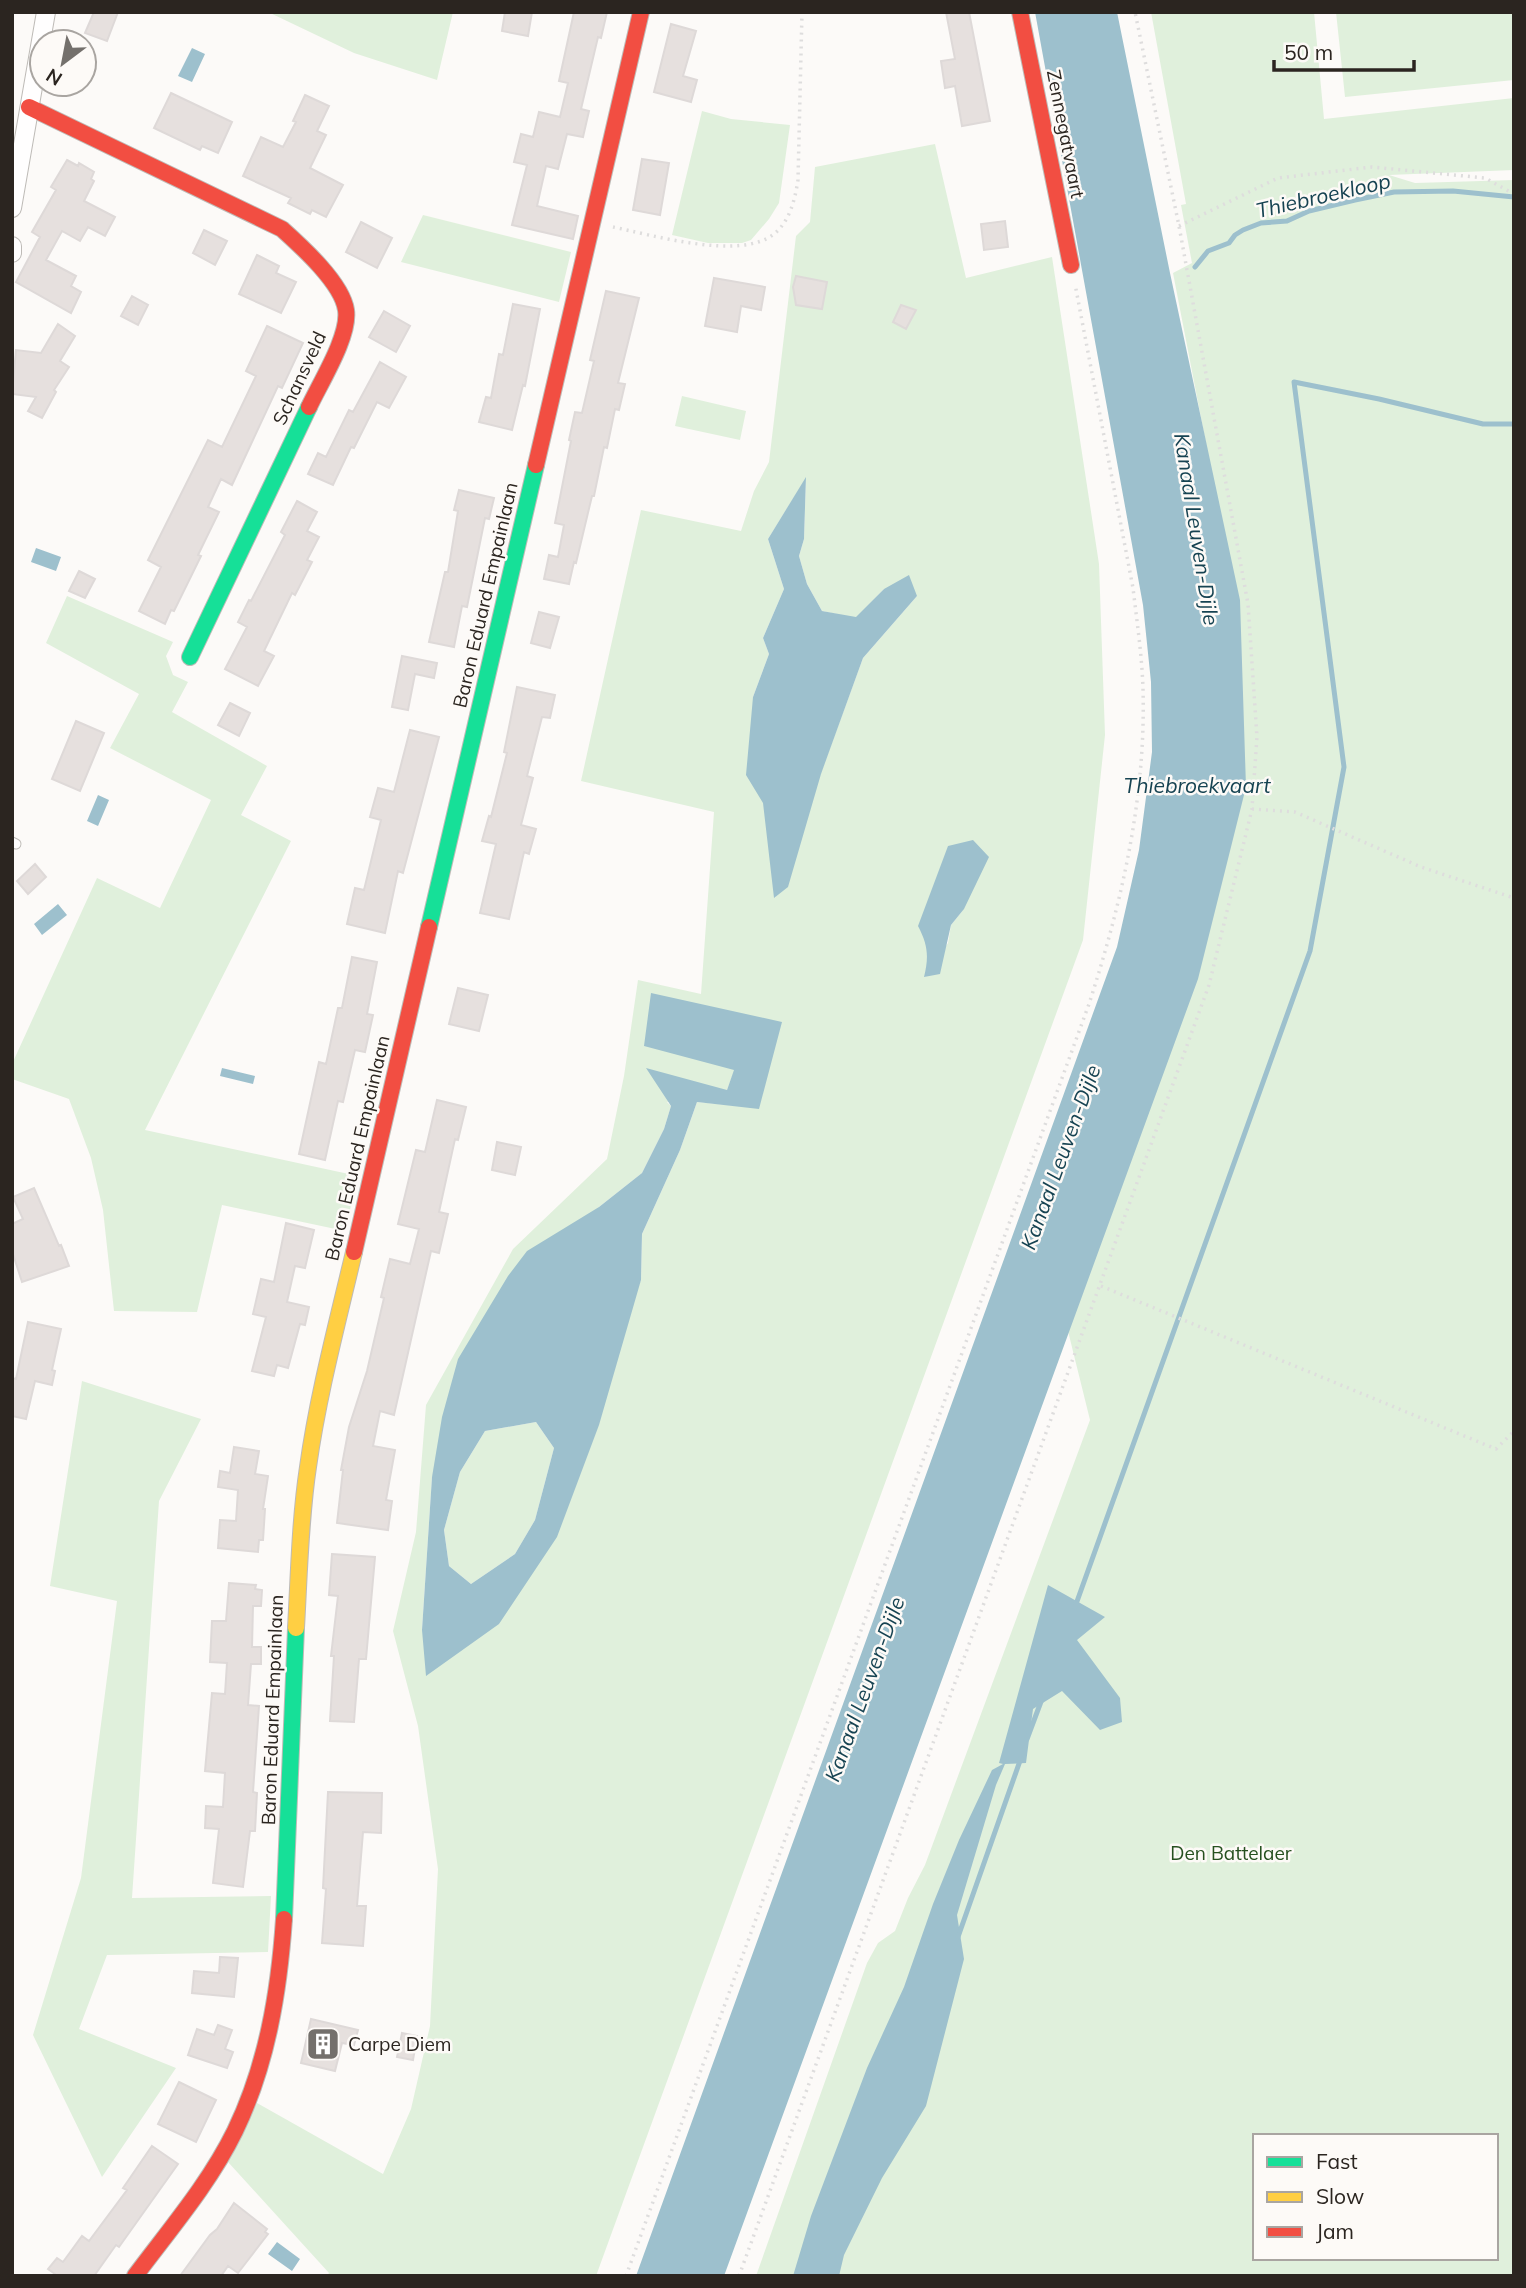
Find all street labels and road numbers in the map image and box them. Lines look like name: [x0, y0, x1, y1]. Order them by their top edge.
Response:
street label: Zennegatvaart: [1042, 68, 1090, 201]
street label: Schansveld: [267, 327, 331, 429]
street label: Baron Eduard Empainlaan: [447, 480, 523, 710]
street label: Baron Eduard Empainlaan: [319, 1033, 395, 1263]
street label: Baron Eduard Empainlaan: [256, 1594, 288, 1826]

